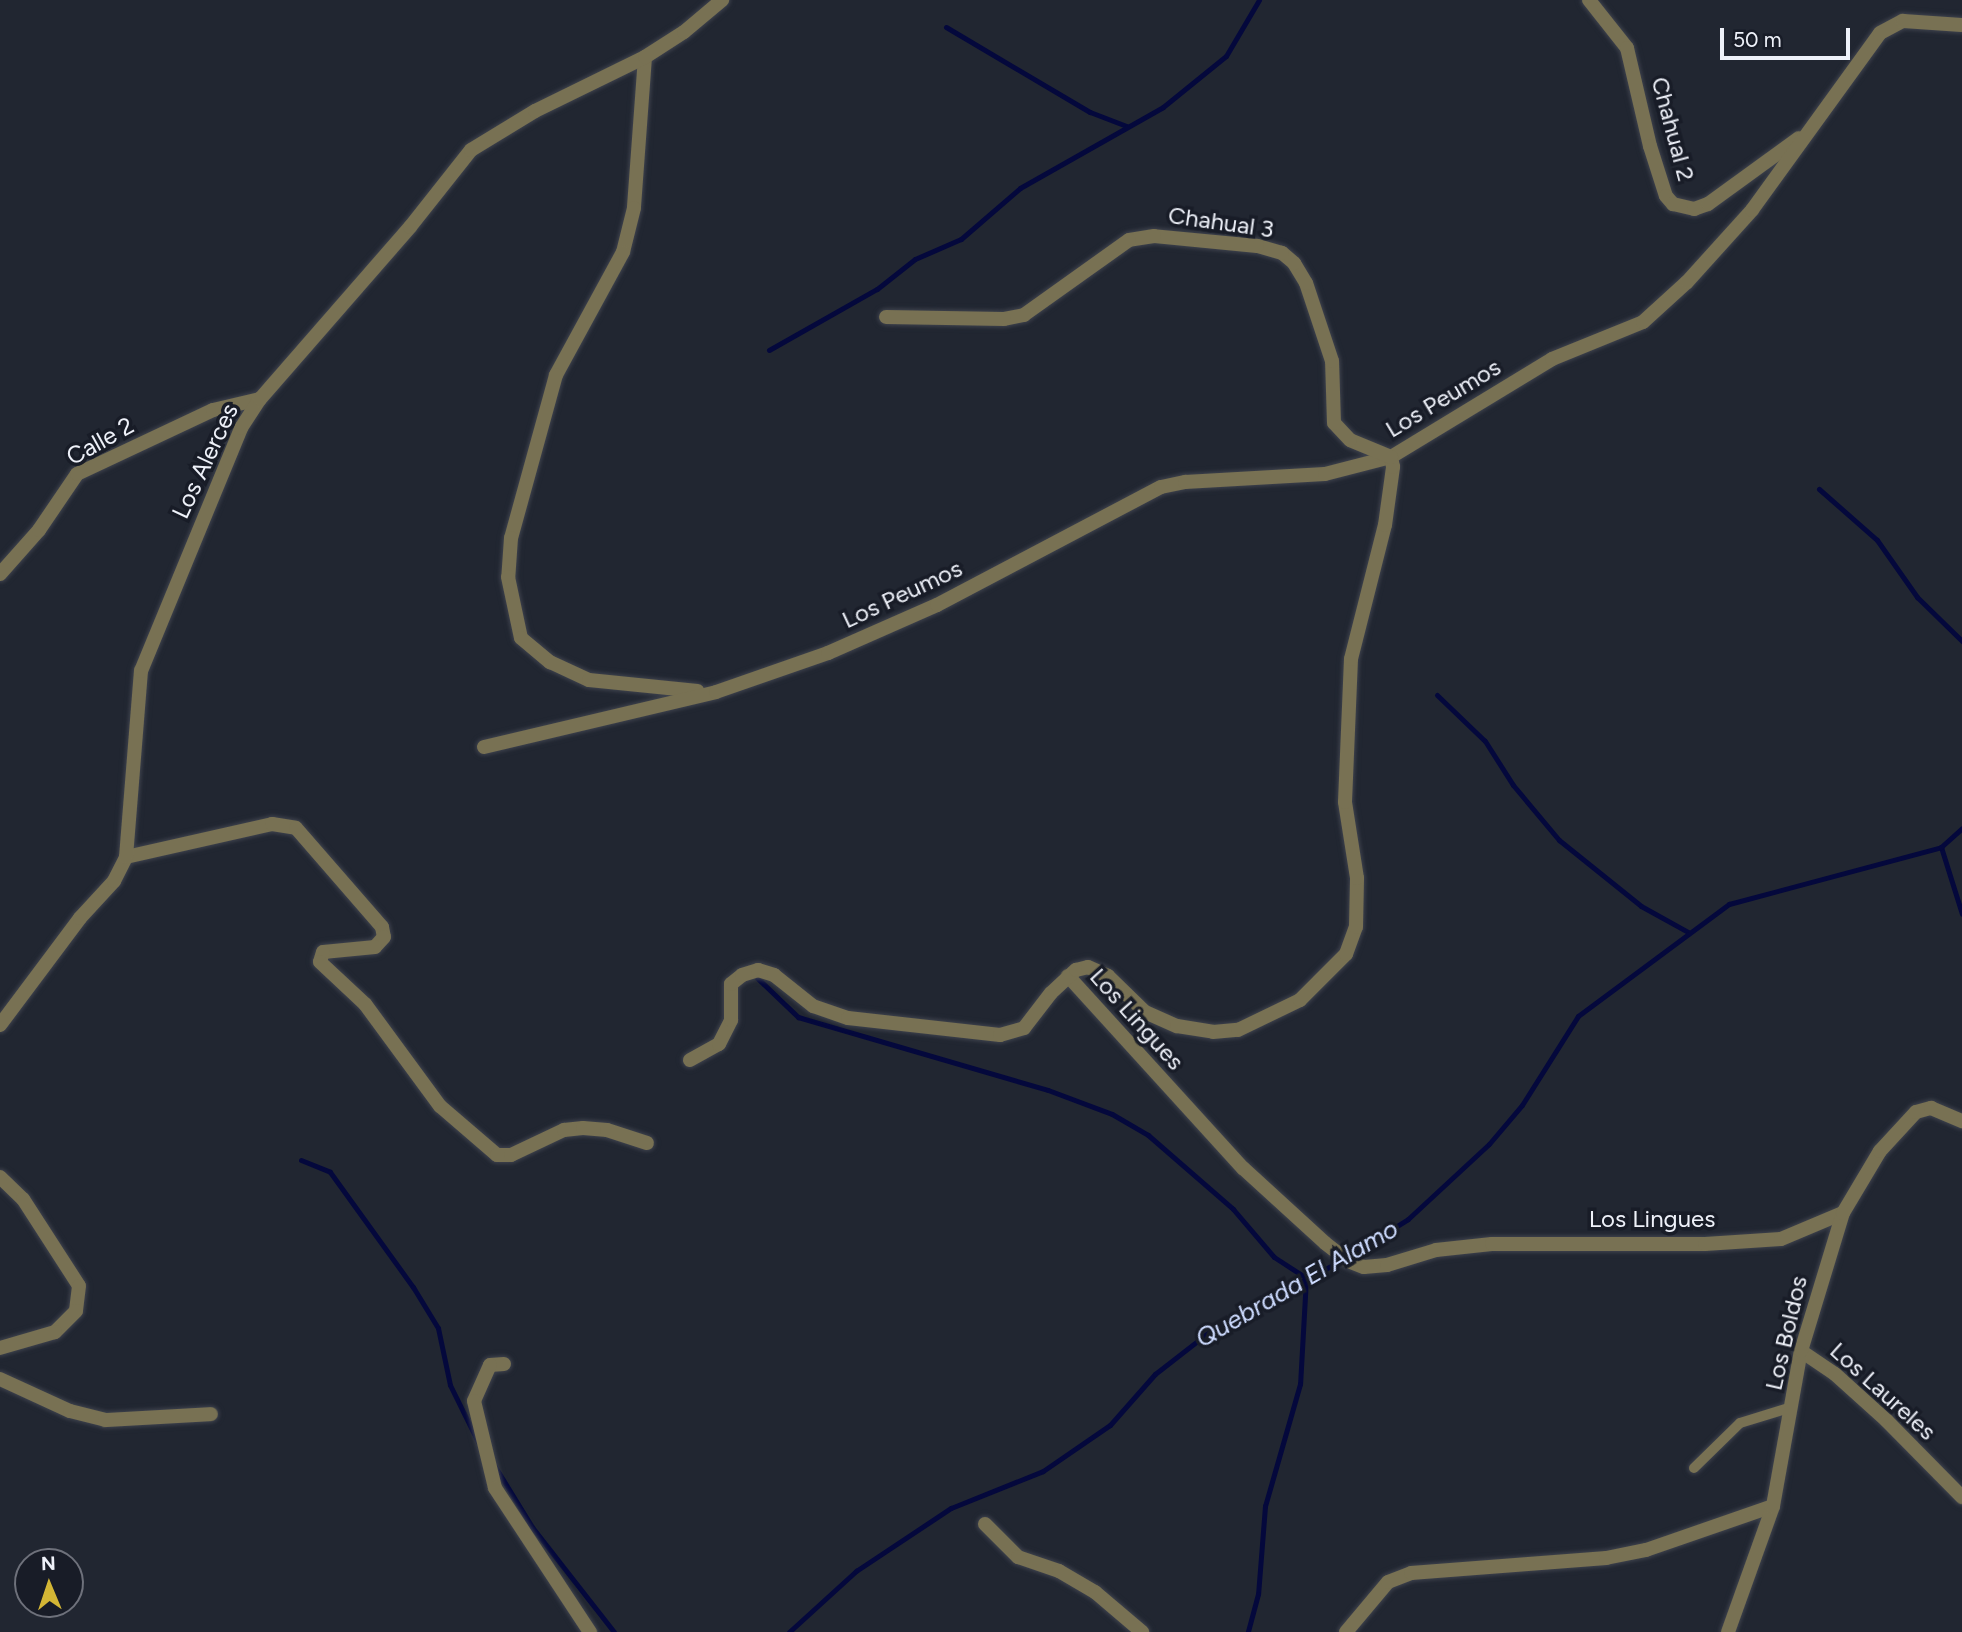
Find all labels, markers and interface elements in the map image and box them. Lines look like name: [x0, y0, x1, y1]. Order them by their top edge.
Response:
scale bar: [1724, 14, 1854, 58]
text: 50 m: [1733, 27, 1782, 52]
street label: Chahual 2: [1645, 74, 1701, 184]
street label: Chahual 3: [1166, 200, 1276, 244]
street label: Los Peumos: [1380, 352, 1506, 444]
street label: Los Alerces: [166, 399, 244, 523]
street label: Calle 2: [61, 411, 139, 471]
street label: Los Peumos: [837, 554, 967, 634]
street label: Los Lingues: [1084, 962, 1190, 1076]
street label: Los Lingues: [1589, 1205, 1715, 1233]
water label: Quebrada El Alamo: [1190, 1213, 1404, 1355]
street label: Los Boldos: [1759, 1273, 1813, 1393]
street label: Los Laureles: [1824, 1336, 1942, 1446]
north arrow: [14, 1548, 84, 1618]
text: N: [41, 1552, 56, 1575]

